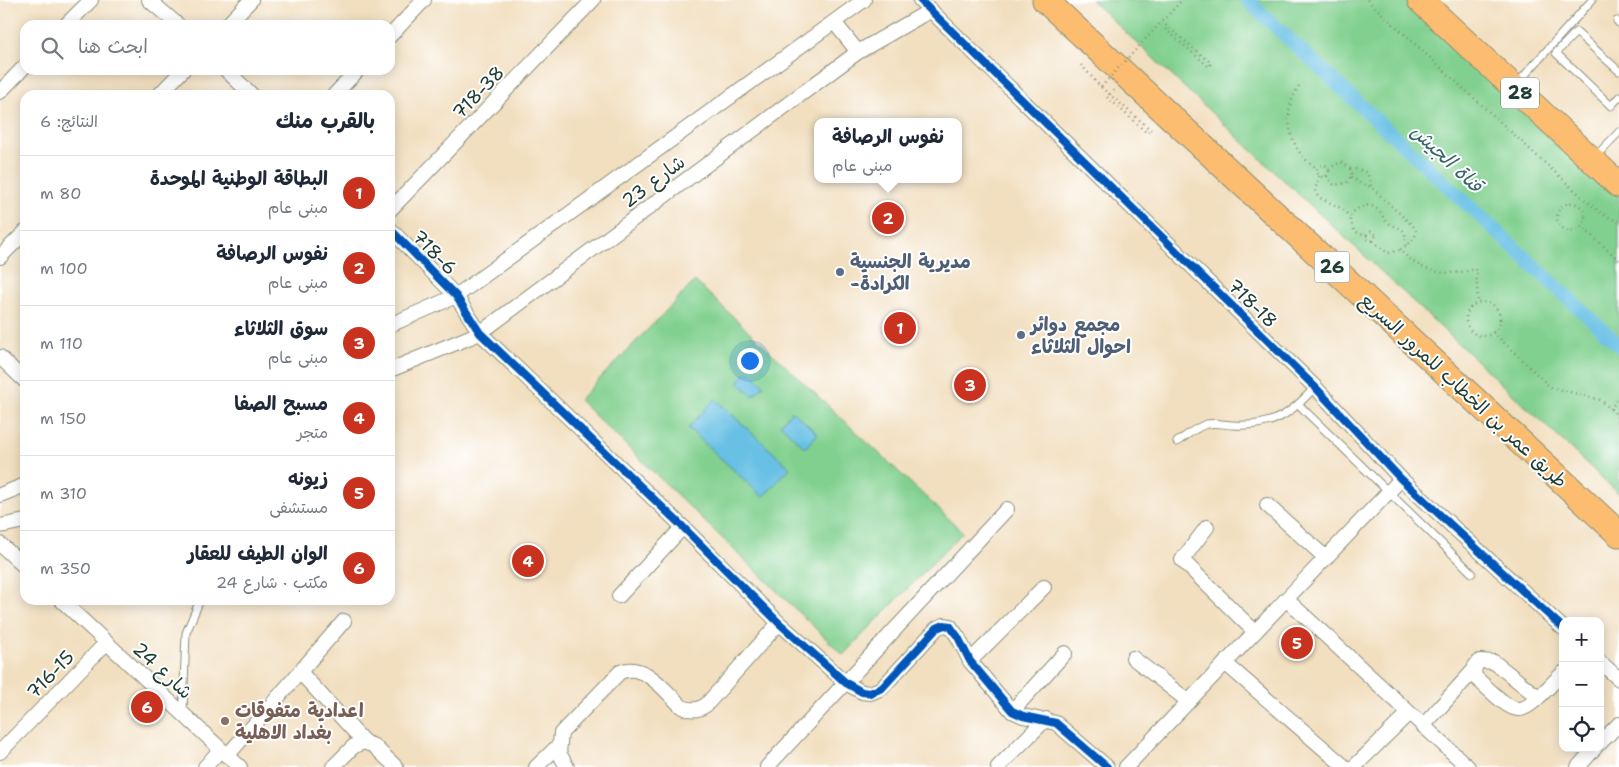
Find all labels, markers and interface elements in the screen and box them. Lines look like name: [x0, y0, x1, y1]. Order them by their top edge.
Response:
search box: [20, 20, 395, 75]
icon: search: [38, 34, 66, 62]
text: ابحث هنا: [78, 34, 148, 59]
street label: 718-38: [447, 60, 510, 124]
road number: 28: [1501, 78, 1539, 109]
text: بالقرب منك: [276, 107, 375, 135]
text: النتائج: 6: [40, 111, 98, 132]
popup: [814, 118, 962, 183]
water label: قناة الجيش: [1405, 118, 1490, 199]
text: نفوس الرصافة: [832, 124, 944, 149]
street label: شارع 23: [617, 149, 691, 214]
text: مبنى عام: [832, 155, 892, 176]
text: البطاقة الوطنية الموحدة: [150, 166, 328, 191]
text: 80 m: [40, 183, 81, 204]
text: 1: [355, 183, 363, 204]
text: مبنى عام: [268, 197, 328, 218]
pin: 2: [872, 199, 904, 237]
street label: 718-6: [407, 224, 463, 280]
text: نفوس الرصافة: [216, 241, 328, 266]
place label: مديرية الجنسية -الكرادة: [850, 249, 971, 296]
road number: 26: [1314, 252, 1350, 282]
text: 100 m: [40, 258, 88, 279]
text: 2: [353, 258, 365, 279]
marker: مديرية الجنسية -الكرادة: [834, 266, 846, 278]
text: مبنى عام: [268, 272, 328, 293]
street label: 718-18: [1222, 273, 1283, 333]
street label: طريق عمر بن الخطاب للمرور السريع: [1354, 287, 1573, 494]
pin: 1: [884, 309, 916, 347]
place label: مجمع دوائر احوال الثلاثاء: [1029, 312, 1131, 359]
text: سوق الثلاثاء: [234, 316, 328, 341]
marker: مجمع دوائر احوال الثلاثاء: [1015, 329, 1027, 341]
text: 110 m: [40, 333, 83, 354]
text: 3: [353, 333, 365, 354]
text: مبنى عام: [268, 347, 328, 368]
your location: [737, 348, 763, 374]
pin: 3: [954, 366, 986, 404]
text: مسبح الصفا: [234, 391, 328, 416]
text: 150 m: [40, 408, 87, 429]
text: 4: [353, 408, 365, 429]
text: متجر: [297, 422, 328, 443]
text: زيونه: [288, 466, 328, 491]
text: 310 m: [40, 483, 87, 504]
text: 5: [354, 483, 364, 504]
text: مستشفى: [269, 497, 328, 518]
text: الوان الطيف للعقار: [188, 541, 328, 566]
pin: 4: [512, 542, 544, 580]
text: 350 m: [40, 558, 91, 579]
text: 6: [353, 558, 365, 579]
text: مكتب · شارع 24: [216, 572, 328, 593]
map controls: [1559, 617, 1604, 752]
button: +: [1559, 617, 1604, 662]
pin: 5: [1281, 624, 1313, 662]
street label: شارع 24: [127, 636, 198, 705]
street label: 716-15: [21, 645, 80, 704]
button: −: [1559, 662, 1604, 707]
pin: 6: [131, 688, 163, 726]
place label: اعدادية متفوقات بغداد الاهلية: [235, 698, 364, 745]
button: locate: [1559, 707, 1604, 752]
marker: اعدادية متفوقات بغداد الاهلية: [219, 715, 231, 727]

